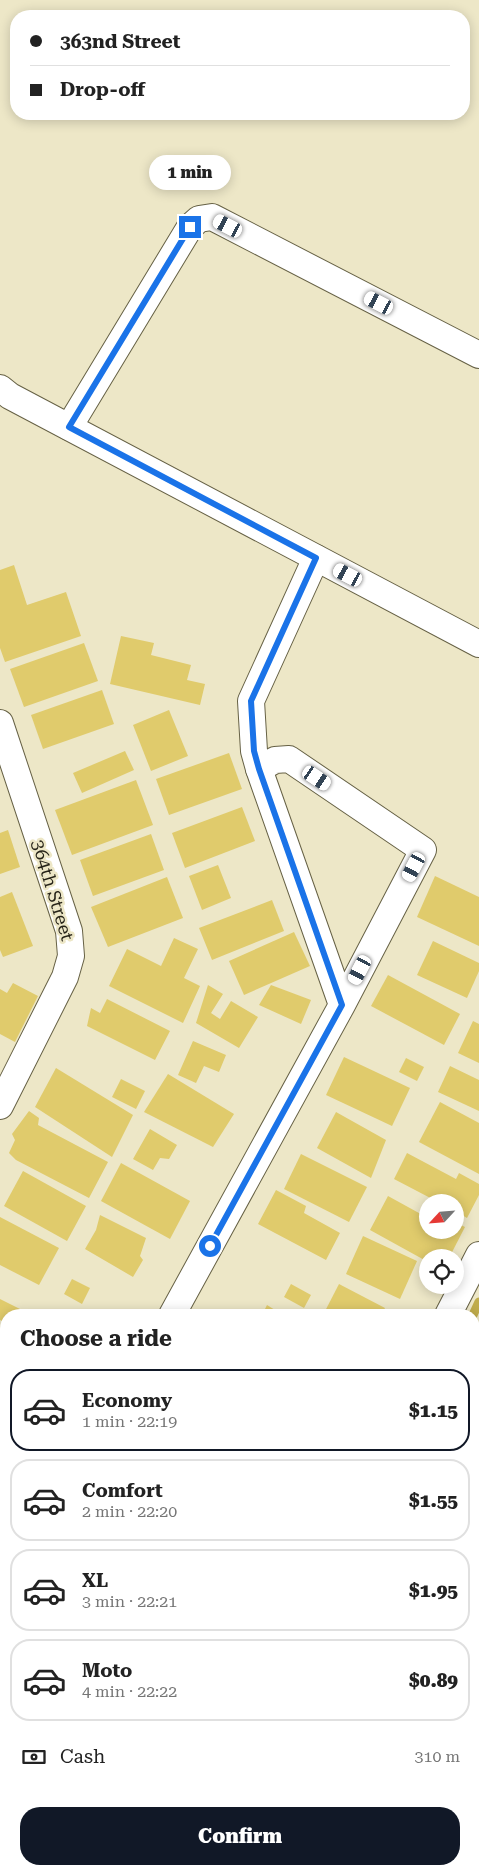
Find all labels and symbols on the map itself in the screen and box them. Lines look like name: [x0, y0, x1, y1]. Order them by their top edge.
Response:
callout: 1 min: [149, 154, 231, 190]
car: [211, 213, 244, 239]
route end: [179, 216, 201, 238]
car: [362, 290, 395, 316]
car: [331, 561, 364, 589]
car: [300, 763, 333, 793]
street label: 364th Street: [28, 837, 78, 943]
car: [400, 850, 427, 884]
car: [346, 953, 373, 987]
north arrow: [419, 1194, 464, 1239]
route start: [199, 1235, 221, 1257]

